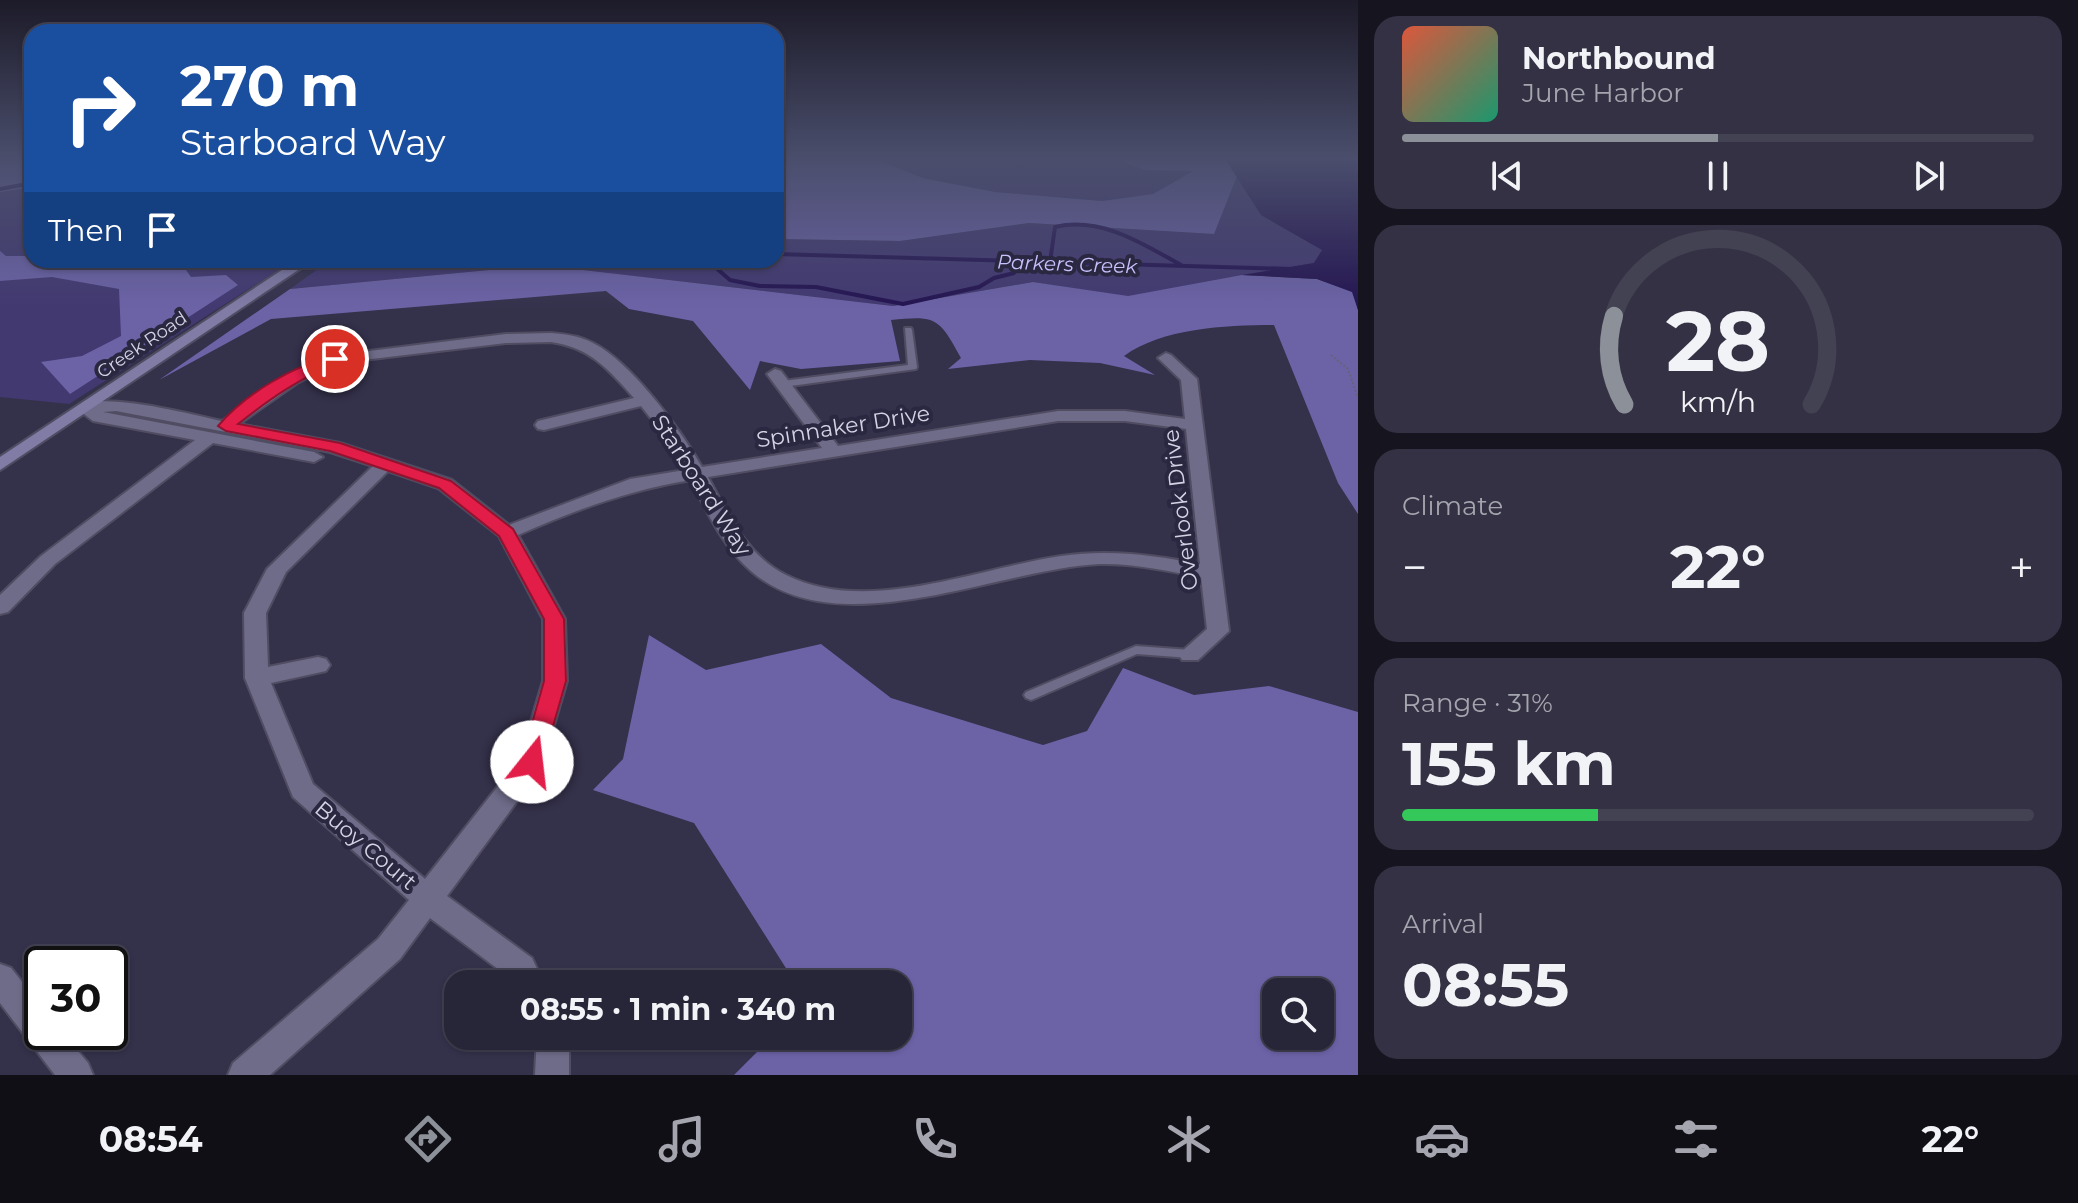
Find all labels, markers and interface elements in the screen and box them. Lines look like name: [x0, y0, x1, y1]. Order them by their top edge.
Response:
text: Northbound: [1522, 40, 1716, 77]
text: 270 m: [180, 52, 359, 120]
icon: right: [48, 56, 152, 160]
text: June Harbor: [1522, 77, 1684, 109]
text: Starboard Way: [180, 120, 445, 164]
icon: previous: [1485, 154, 1529, 198]
icon: pause: [1696, 154, 1740, 198]
icon: next: [1907, 154, 1951, 198]
icon: arrive: [140, 208, 184, 252]
text: Then: [48, 212, 124, 249]
water label: Parkers Creek: [997, 250, 1139, 278]
text: 28: [1666, 289, 1770, 391]
street label: Creek Road: [93, 307, 191, 383]
pin: [301, 325, 369, 393]
icon: arrive: [313, 337, 357, 381]
text: km/h: [1680, 384, 1756, 419]
street label: Spinnaker Drive: [754, 399, 932, 454]
street label: Starboard Way: [646, 410, 757, 561]
street label: Overlook Drive: [1157, 428, 1204, 592]
text: Climate: [1402, 490, 1503, 522]
text: 22°: [1670, 530, 1766, 603]
text: −: [1402, 540, 1427, 594]
text: +: [2009, 540, 2034, 594]
text: Range · 31%: [1402, 687, 1553, 719]
position arrow: [490, 720, 574, 804]
text: 155 km: [1402, 727, 1616, 800]
street label: Buoy Court: [309, 795, 422, 896]
text: Arrival: [1402, 908, 1484, 940]
speed limit sign: 30: [24, 946, 128, 1050]
text: 08:55: [1402, 948, 1569, 1021]
map controls: [1262, 978, 1334, 1050]
button: search: [1262, 978, 1334, 1050]
text: 08:55 · 1 min · 340 m: [520, 991, 836, 1028]
icon: directions: [400, 1111, 456, 1167]
icon: music: [654, 1111, 710, 1167]
icon: phone: [907, 1111, 963, 1167]
icon: climate: [1161, 1111, 1217, 1167]
icon: car: [1414, 1111, 1470, 1167]
icon: filters: [1668, 1111, 1724, 1167]
text: 08:54: [99, 1117, 203, 1161]
text: 22°: [1922, 1117, 1979, 1161]

